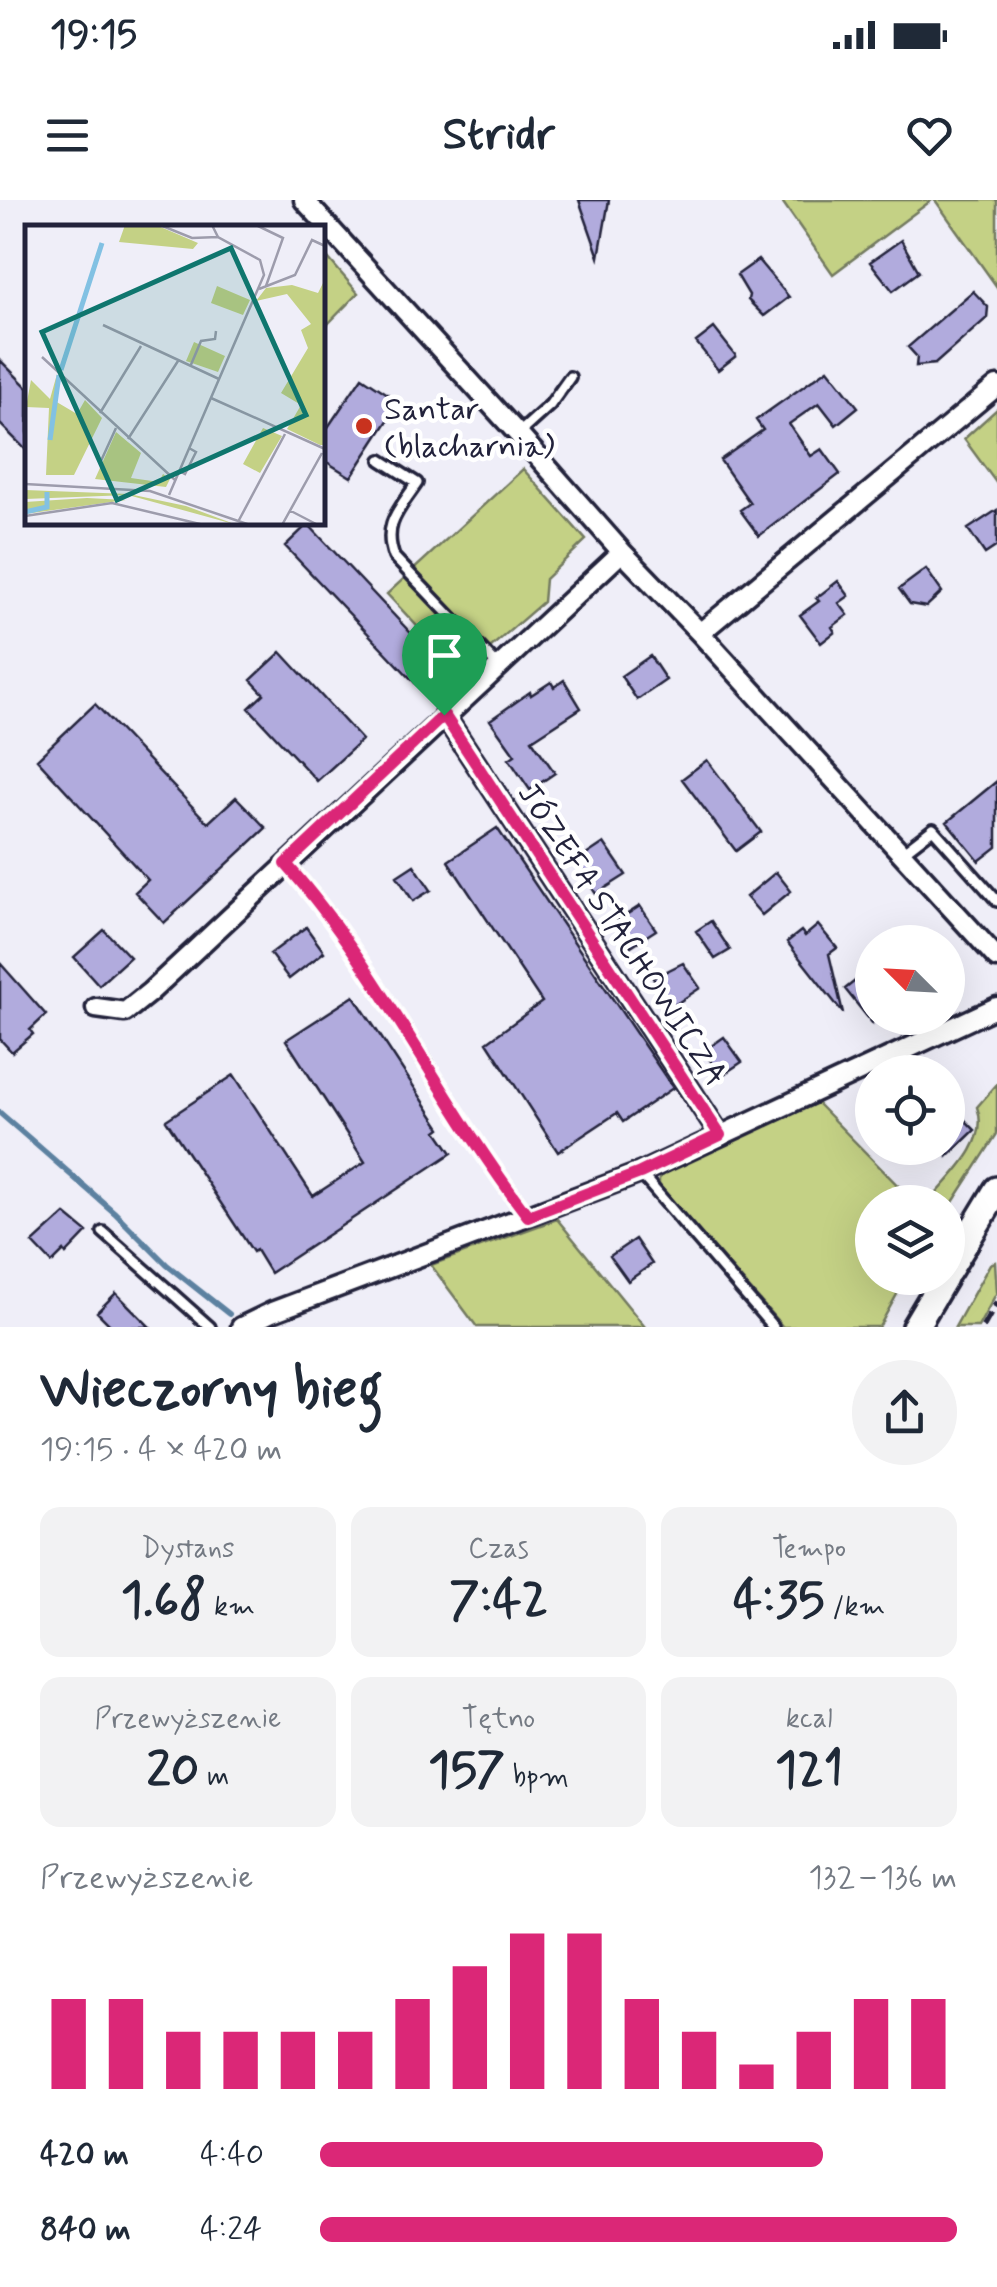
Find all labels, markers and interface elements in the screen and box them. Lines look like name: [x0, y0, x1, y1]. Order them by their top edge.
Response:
text: 19:15: [50, 11, 137, 60]
text: Stridr: [442, 106, 555, 165]
icon: menu: [40, 108, 95, 163]
icon: heart: [902, 108, 957, 163]
inset map: [25, 225, 325, 525]
place label: Santar (blacharnia): [384, 389, 555, 468]
marker: Santar (blacharnia): [353, 415, 375, 437]
pin: [402, 613, 487, 716]
icon: arrive: [417, 628, 472, 683]
street label: JÓZEFA STACHOWICZA: [507, 775, 735, 1095]
north arrow: [855, 925, 965, 1035]
map controls: [855, 925, 965, 1295]
button: locate: [855, 1055, 965, 1165]
button: layers: [855, 1185, 965, 1295]
text: Wieczorny bieg: [40, 1355, 383, 1427]
button: share: [852, 1360, 957, 1465]
text: 19:15 · 4 × 420 m: [40, 1429, 282, 1471]
text: Dystans: [141, 1531, 235, 1568]
text: Czas: [468, 1531, 529, 1568]
text: Tempo: [772, 1531, 846, 1568]
text: 1.68: [121, 1568, 206, 1634]
text: 7:42: [449, 1568, 548, 1634]
text: 4:35: [733, 1568, 825, 1634]
text: km: [206, 1589, 255, 1626]
text: /km: [825, 1589, 885, 1626]
text: Przewyższenie: [94, 1701, 281, 1738]
text: Tętno: [462, 1701, 535, 1738]
text: kcal: [786, 1701, 833, 1738]
text: 20: [146, 1738, 199, 1804]
text: 157: [428, 1738, 505, 1804]
text: 121: [775, 1738, 843, 1804]
text: m: [199, 1759, 229, 1796]
text: bpm: [505, 1759, 569, 1796]
text: Przewyższenie: [40, 1857, 253, 1899]
text: 132–136 m: [808, 1857, 957, 1899]
text: 420 m: [40, 2134, 129, 2176]
text: 4:40: [200, 2134, 264, 2176]
text: 840 m: [40, 2209, 131, 2251]
text: 4:24: [200, 2209, 262, 2251]

